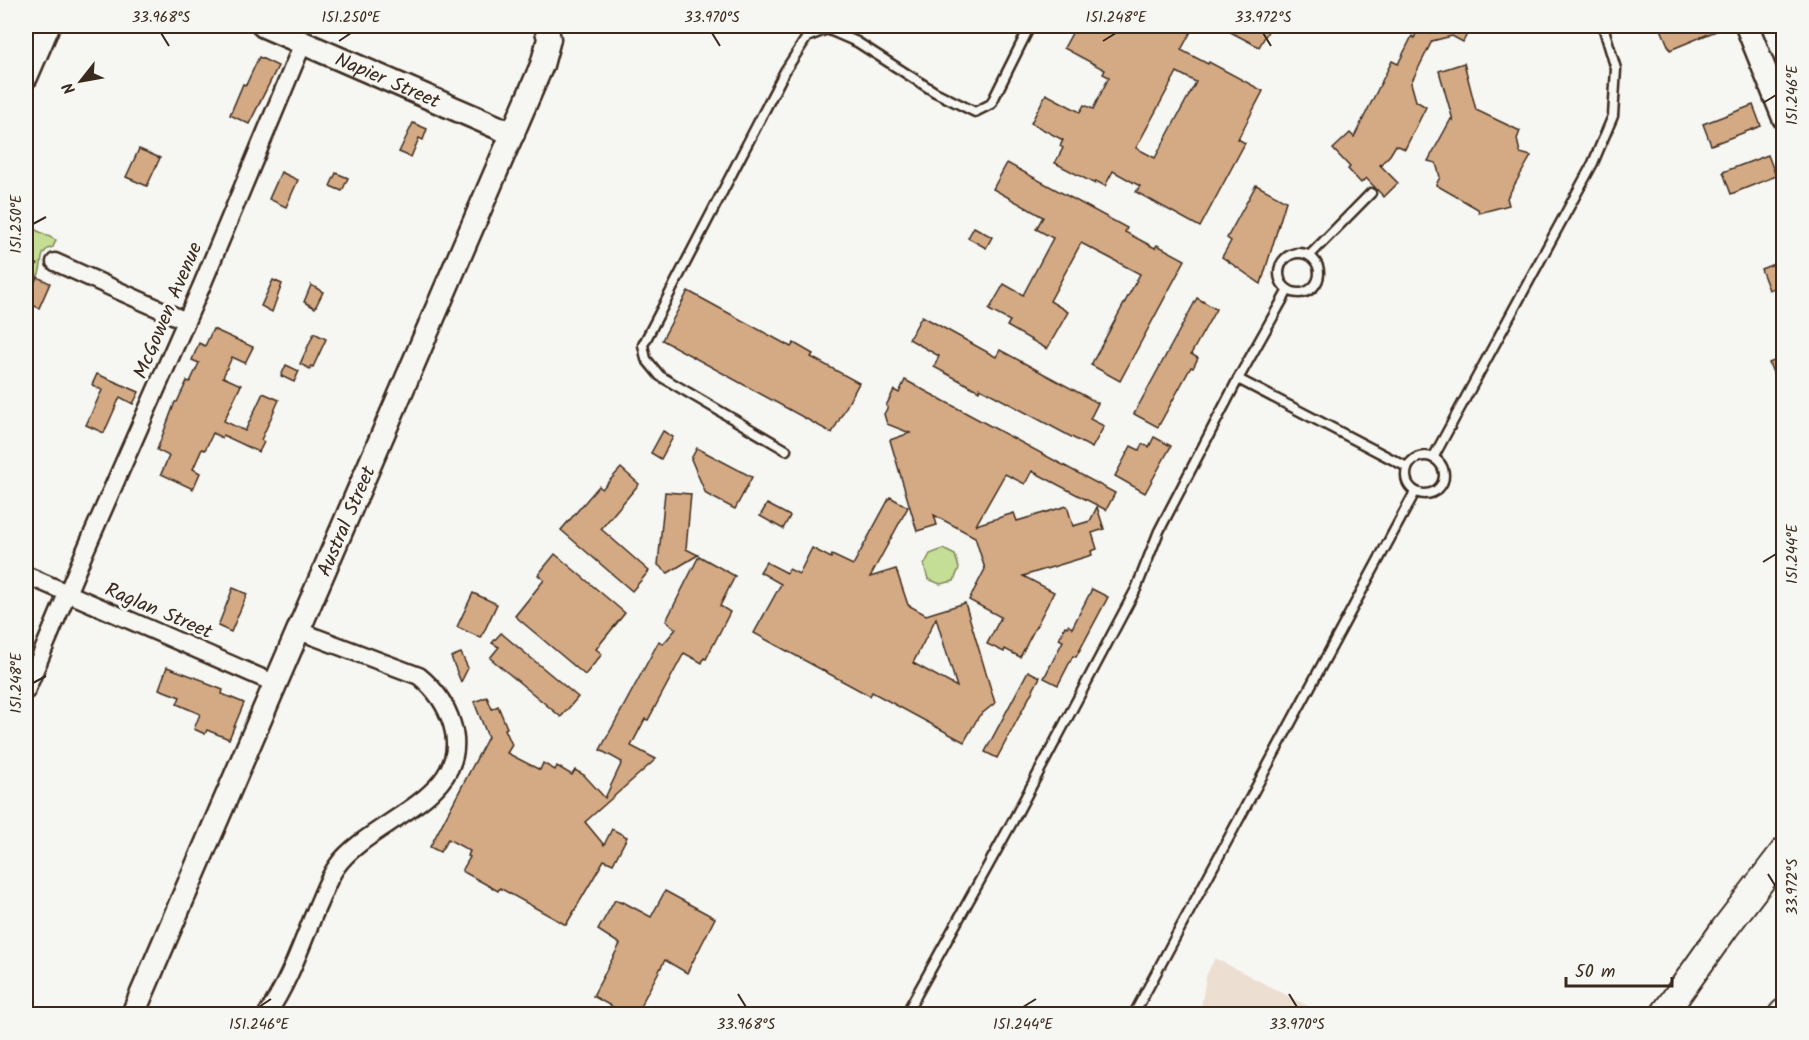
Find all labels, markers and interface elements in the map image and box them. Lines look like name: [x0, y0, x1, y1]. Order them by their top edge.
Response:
text: 33.968°S: [132, 6, 190, 30]
text: 151.250°E: [321, 6, 382, 30]
text: 33.970°S: [684, 6, 740, 30]
text: 151.248°E: [1086, 6, 1148, 30]
text: 33.972°S: [1235, 6, 1291, 30]
street label: Napier Street: [329, 45, 445, 119]
north arrow: [51, 51, 111, 111]
text: 151.246°E: [1781, 64, 1805, 125]
text: N: [56, 77, 83, 99]
text: 151.250°E: [5, 193, 29, 254]
street label: McGowen Avenue: [126, 237, 212, 384]
street label: Austral Street: [309, 461, 385, 582]
text: 151.244°E: [1781, 523, 1805, 584]
street label: Raglan Street: [99, 575, 217, 649]
text: 151.248°E: [5, 651, 29, 713]
text: 33.972°S: [1781, 859, 1805, 915]
scale bar: [1566, 950, 1672, 988]
text: 50 m: [1575, 958, 1615, 987]
text: 151.246°E: [229, 1013, 290, 1037]
text: 33.968°S: [717, 1013, 775, 1037]
text: 151.244°E: [993, 1013, 1054, 1037]
text: 33.970°S: [1269, 1013, 1325, 1037]

